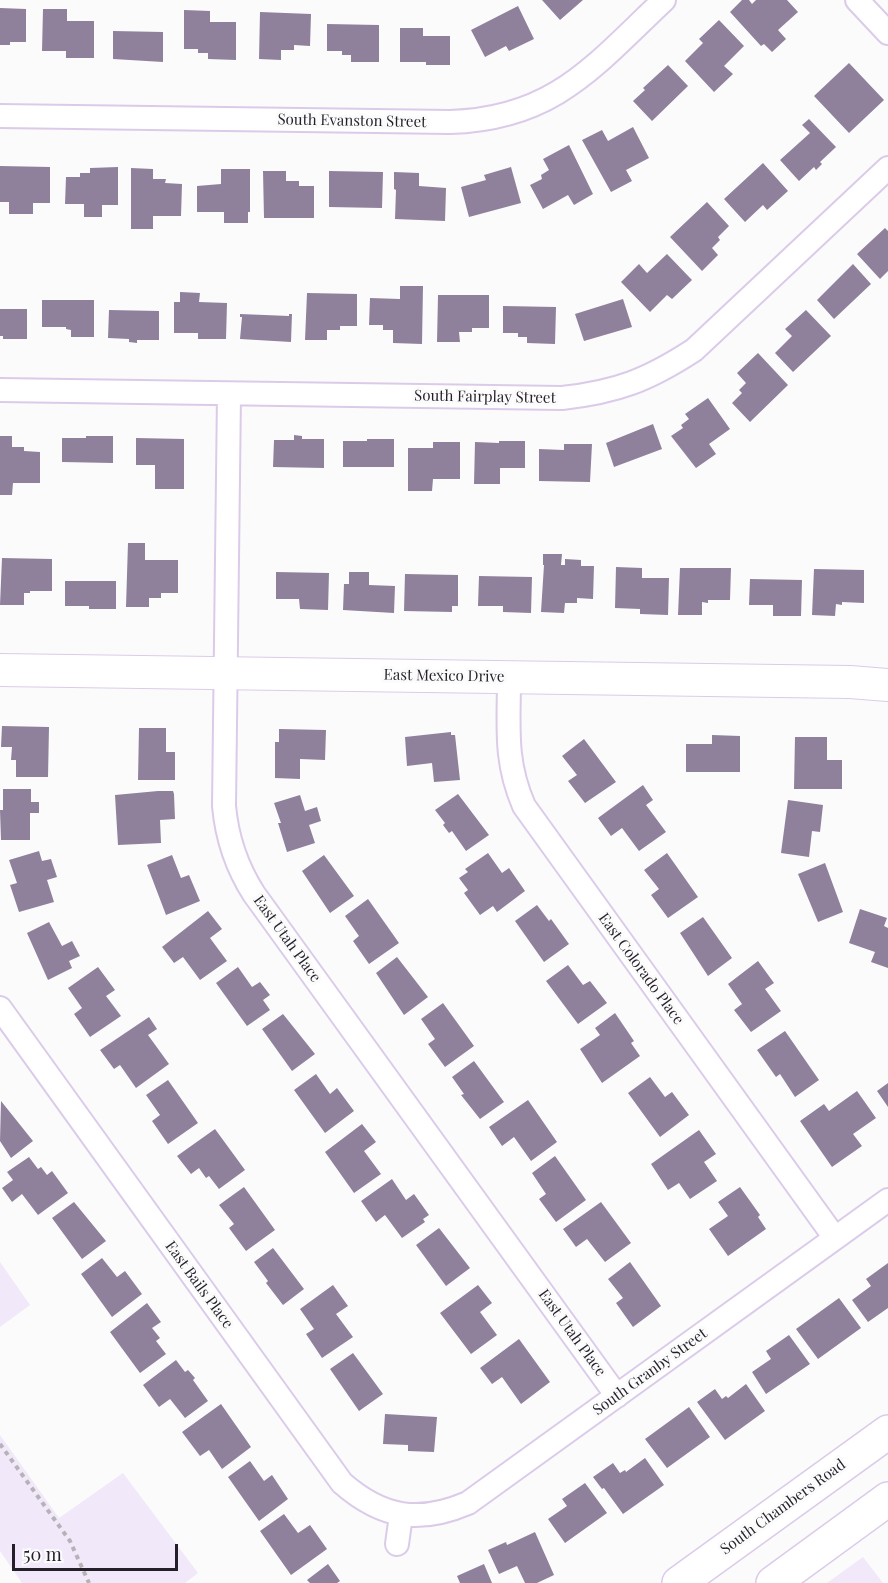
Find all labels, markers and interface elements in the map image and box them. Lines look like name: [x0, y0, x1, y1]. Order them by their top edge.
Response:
street label: South Evanston Street: [277, 111, 427, 131]
street label: South Fairplay Street: [414, 387, 556, 407]
street label: East Mexico Drive: [384, 666, 504, 686]
street label: East Utah Place: [249, 892, 325, 986]
street label: East Colorado Place: [595, 910, 687, 1028]
street label: East Bails Place: [161, 1238, 237, 1332]
street label: East Utah Place: [534, 1286, 610, 1380]
street label: South Granby Street: [590, 1325, 710, 1419]
street label: South Chambers Road: [717, 1456, 849, 1558]
scale bar: [15, 1532, 182, 1570]
text: 50 m: [23, 1542, 62, 1566]

